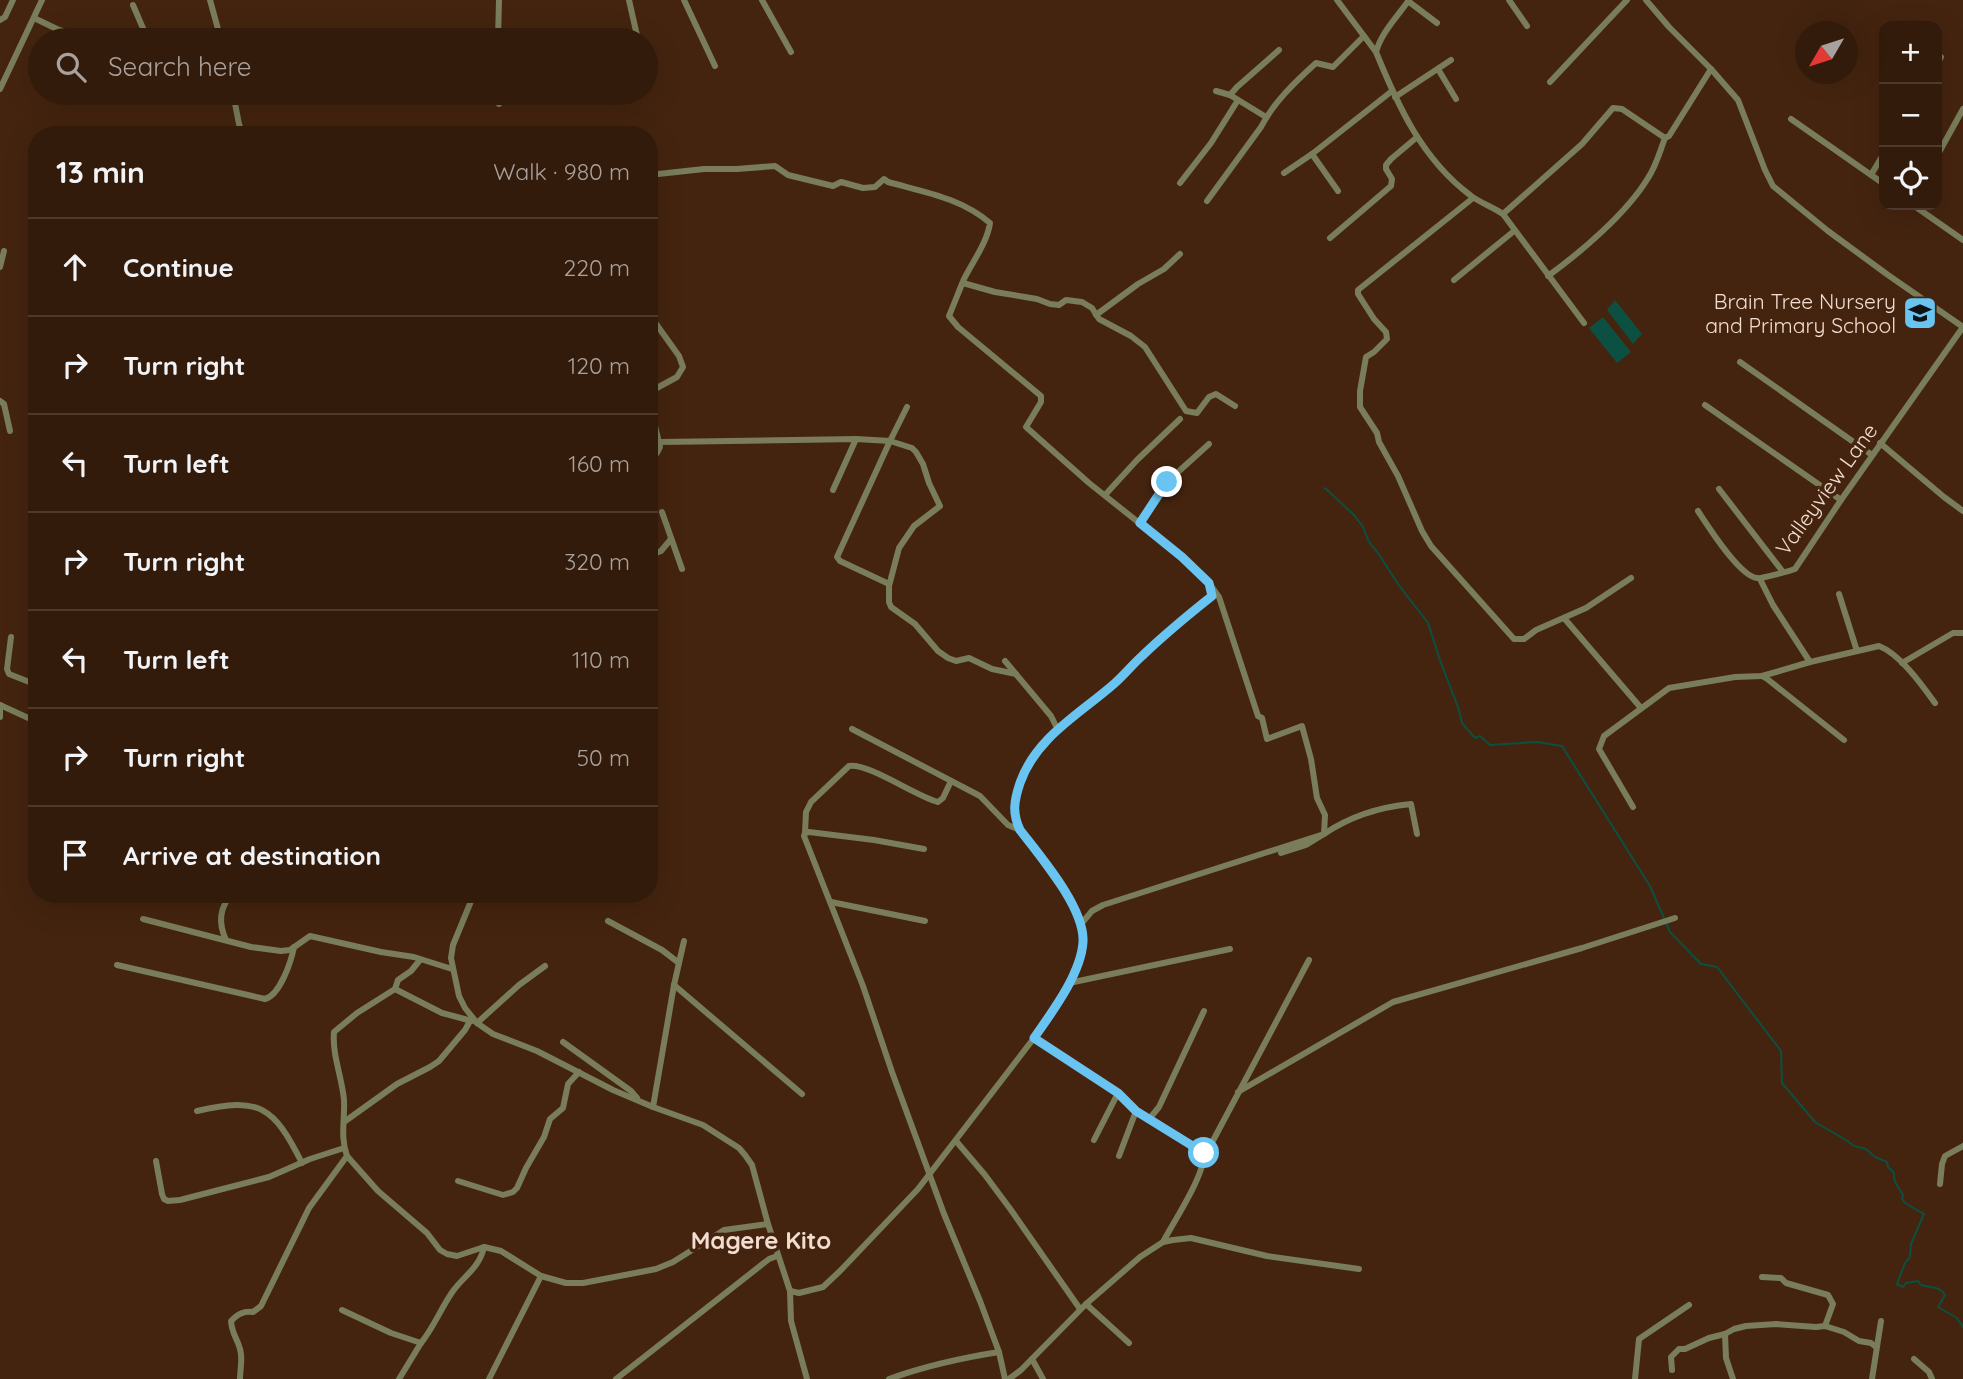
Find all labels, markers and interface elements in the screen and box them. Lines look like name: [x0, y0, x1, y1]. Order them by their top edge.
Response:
north arrow: [1795, 21, 1858, 84]
map controls: [1879, 21, 1942, 210]
button: +: [1879, 21, 1942, 84]
search box: [28, 28, 658, 105]
icon: search: [52, 48, 90, 86]
text: Search here: [108, 50, 252, 83]
button: −: [1879, 84, 1942, 147]
button: locate: [1879, 147, 1942, 210]
text: 13 min: [56, 153, 145, 191]
text: Walk · 980 m: [493, 157, 630, 186]
icon: ahead: [56, 248, 94, 286]
text: Continue: [123, 251, 234, 284]
text: 220 m: [564, 253, 630, 282]
place label: Brain Tree Nursery and Primary School: [1705, 288, 1896, 338]
school or university icon: Brain Tree Nursery and Primary School: [1901, 294, 1939, 332]
icon: right: [56, 346, 94, 384]
text: Turn right: [123, 349, 245, 382]
text: 120 m: [568, 351, 630, 380]
street label: Valleyview Lane: [1770, 418, 1882, 560]
icon: left: [56, 444, 94, 482]
text: Turn left: [123, 447, 230, 480]
text: 160 m: [568, 449, 630, 478]
route end: [1151, 466, 1182, 497]
icon: right: [56, 542, 94, 580]
text: Turn right: [123, 545, 245, 578]
text: 320 m: [564, 547, 630, 576]
icon: left: [56, 640, 94, 678]
text: Turn left: [123, 643, 230, 676]
text: 110 m: [572, 645, 630, 674]
icon: right: [56, 738, 94, 776]
text: Turn right: [123, 741, 245, 774]
text: 50 m: [577, 743, 630, 772]
icon: arrive: [56, 836, 94, 874]
text: Arrive at destination: [123, 839, 381, 872]
route start: [1188, 1137, 1219, 1168]
district label: Magere Kito: [691, 1225, 831, 1255]

